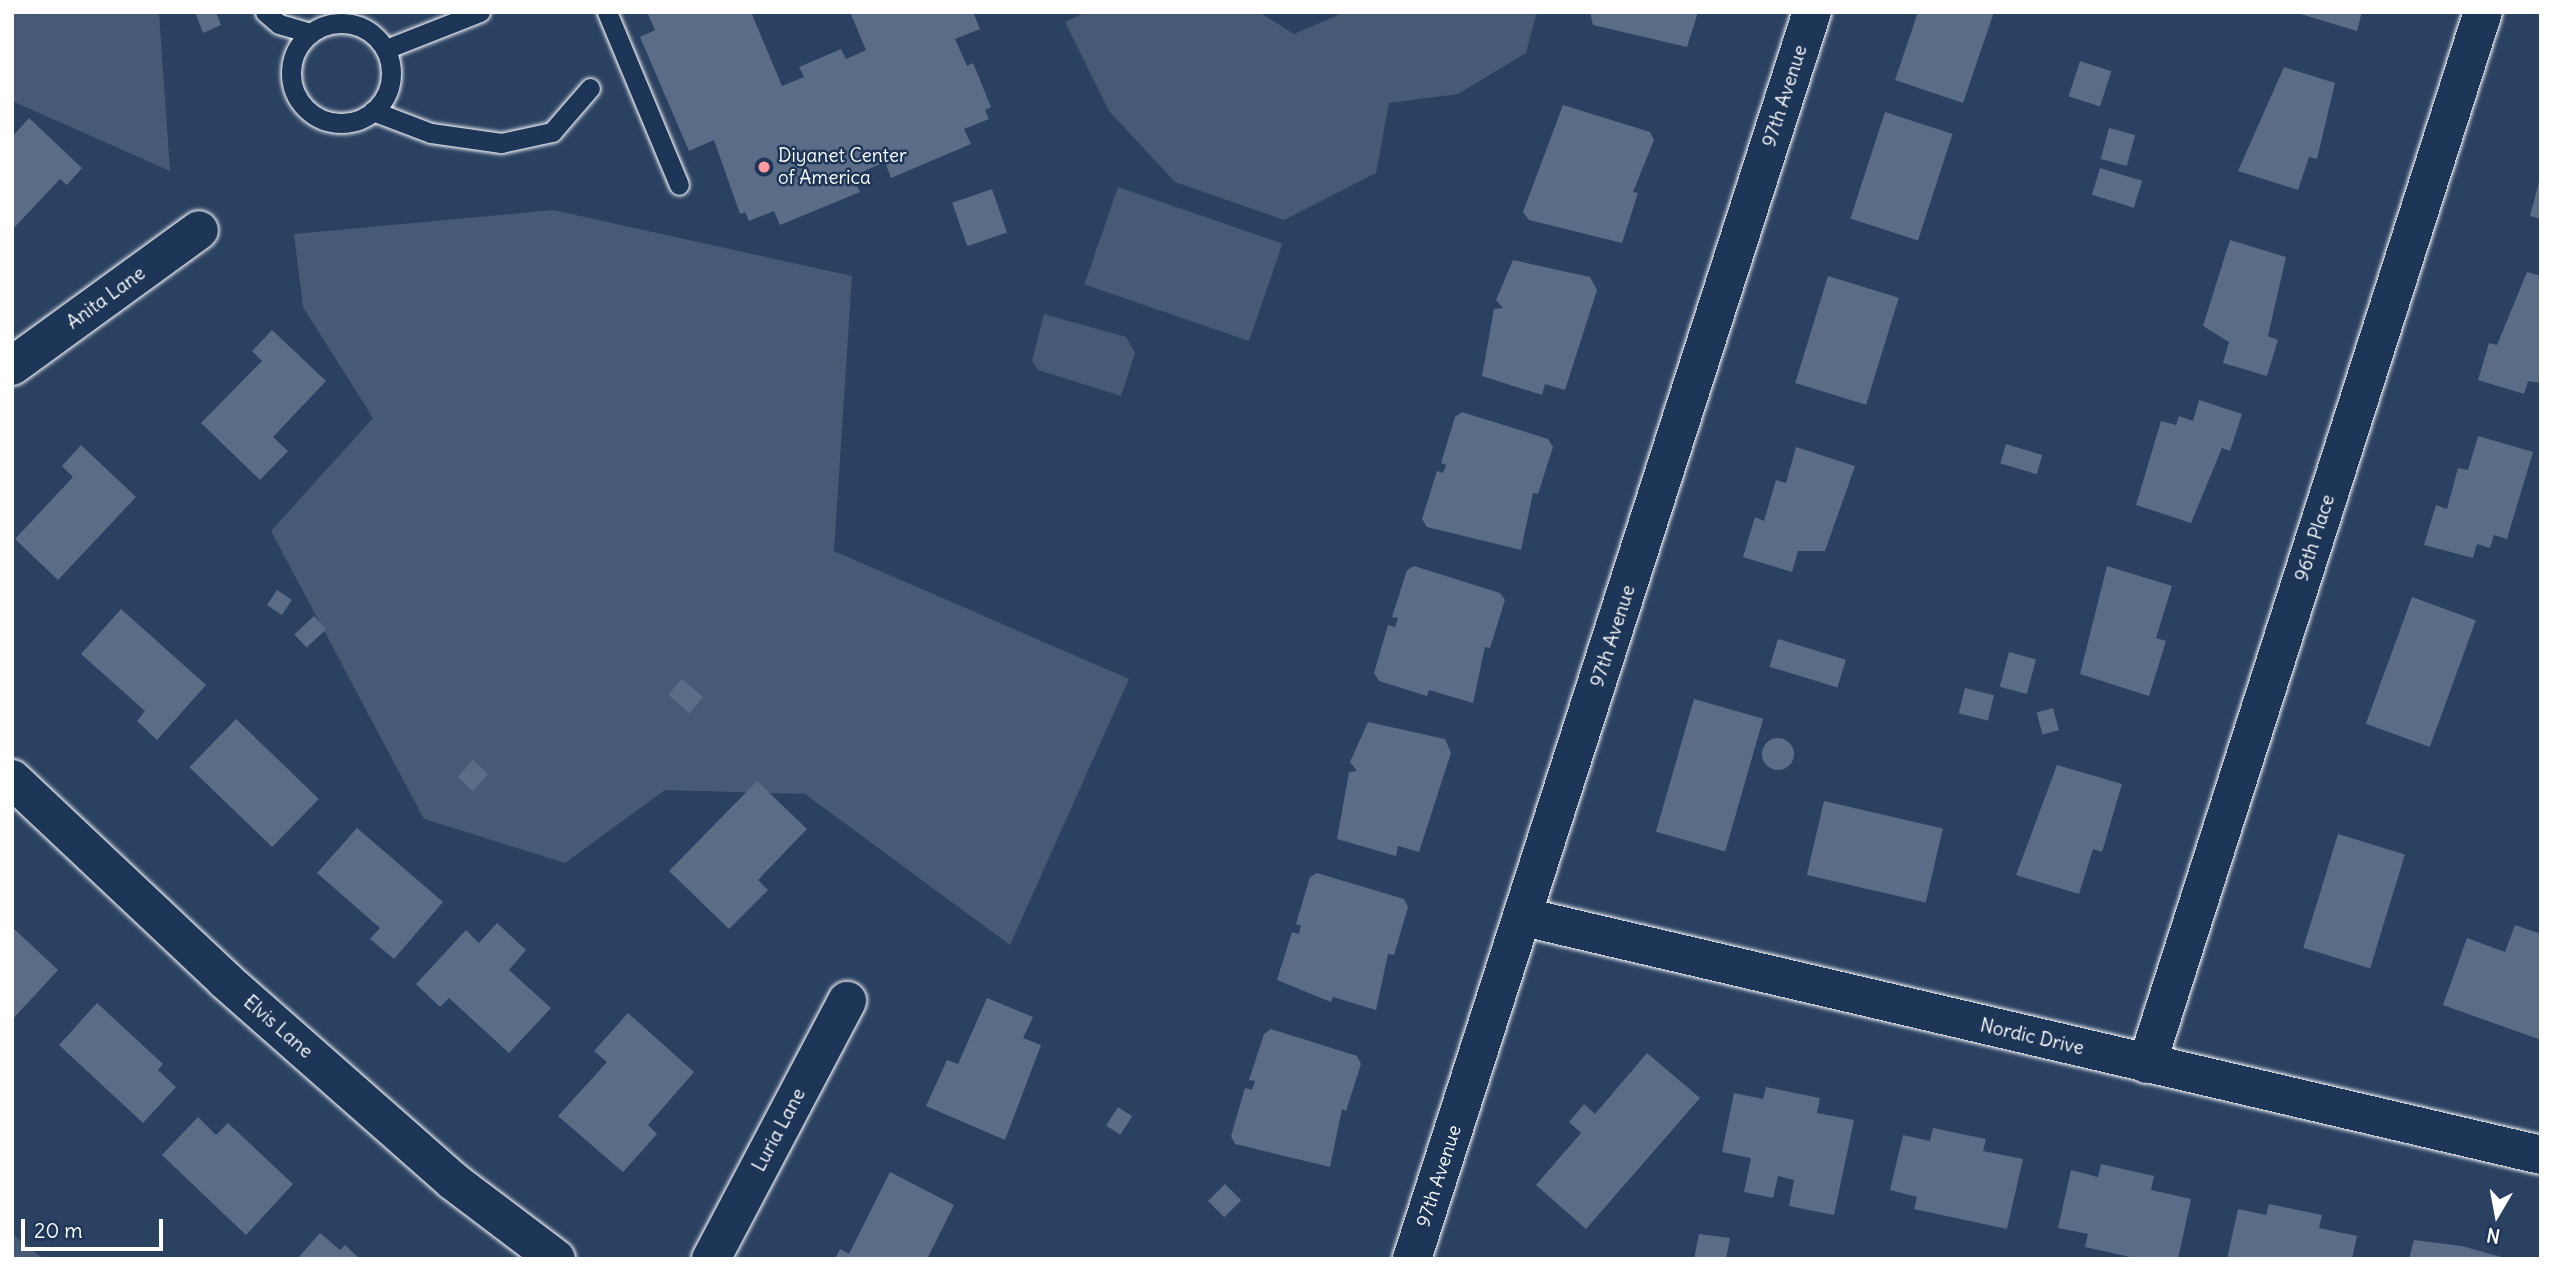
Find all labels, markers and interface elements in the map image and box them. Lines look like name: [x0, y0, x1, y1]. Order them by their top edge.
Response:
street label: 97th Avenue: [1758, 42, 1812, 150]
place label: Diyanet Center of America: [778, 145, 907, 189]
marker: Diyanet Center of America: [756, 159, 772, 175]
street label: Anita Lane: [62, 262, 150, 334]
street label: 96th Place: [2290, 492, 2340, 584]
street label: 97th Avenue: [1586, 582, 1640, 690]
street label: Elvis Lane: [239, 991, 317, 1063]
street label: Nordic Drive: [1978, 1014, 2086, 1060]
street label: Luria Lane: [748, 1085, 810, 1175]
street label: 97th Avenue: [1412, 1122, 1466, 1230]
north arrow: [2462, 1180, 2532, 1250]
scale bar: [24, 1204, 166, 1248]
text: 20 m: [34, 1217, 83, 1244]
text: N: [2485, 1223, 2502, 1249]

